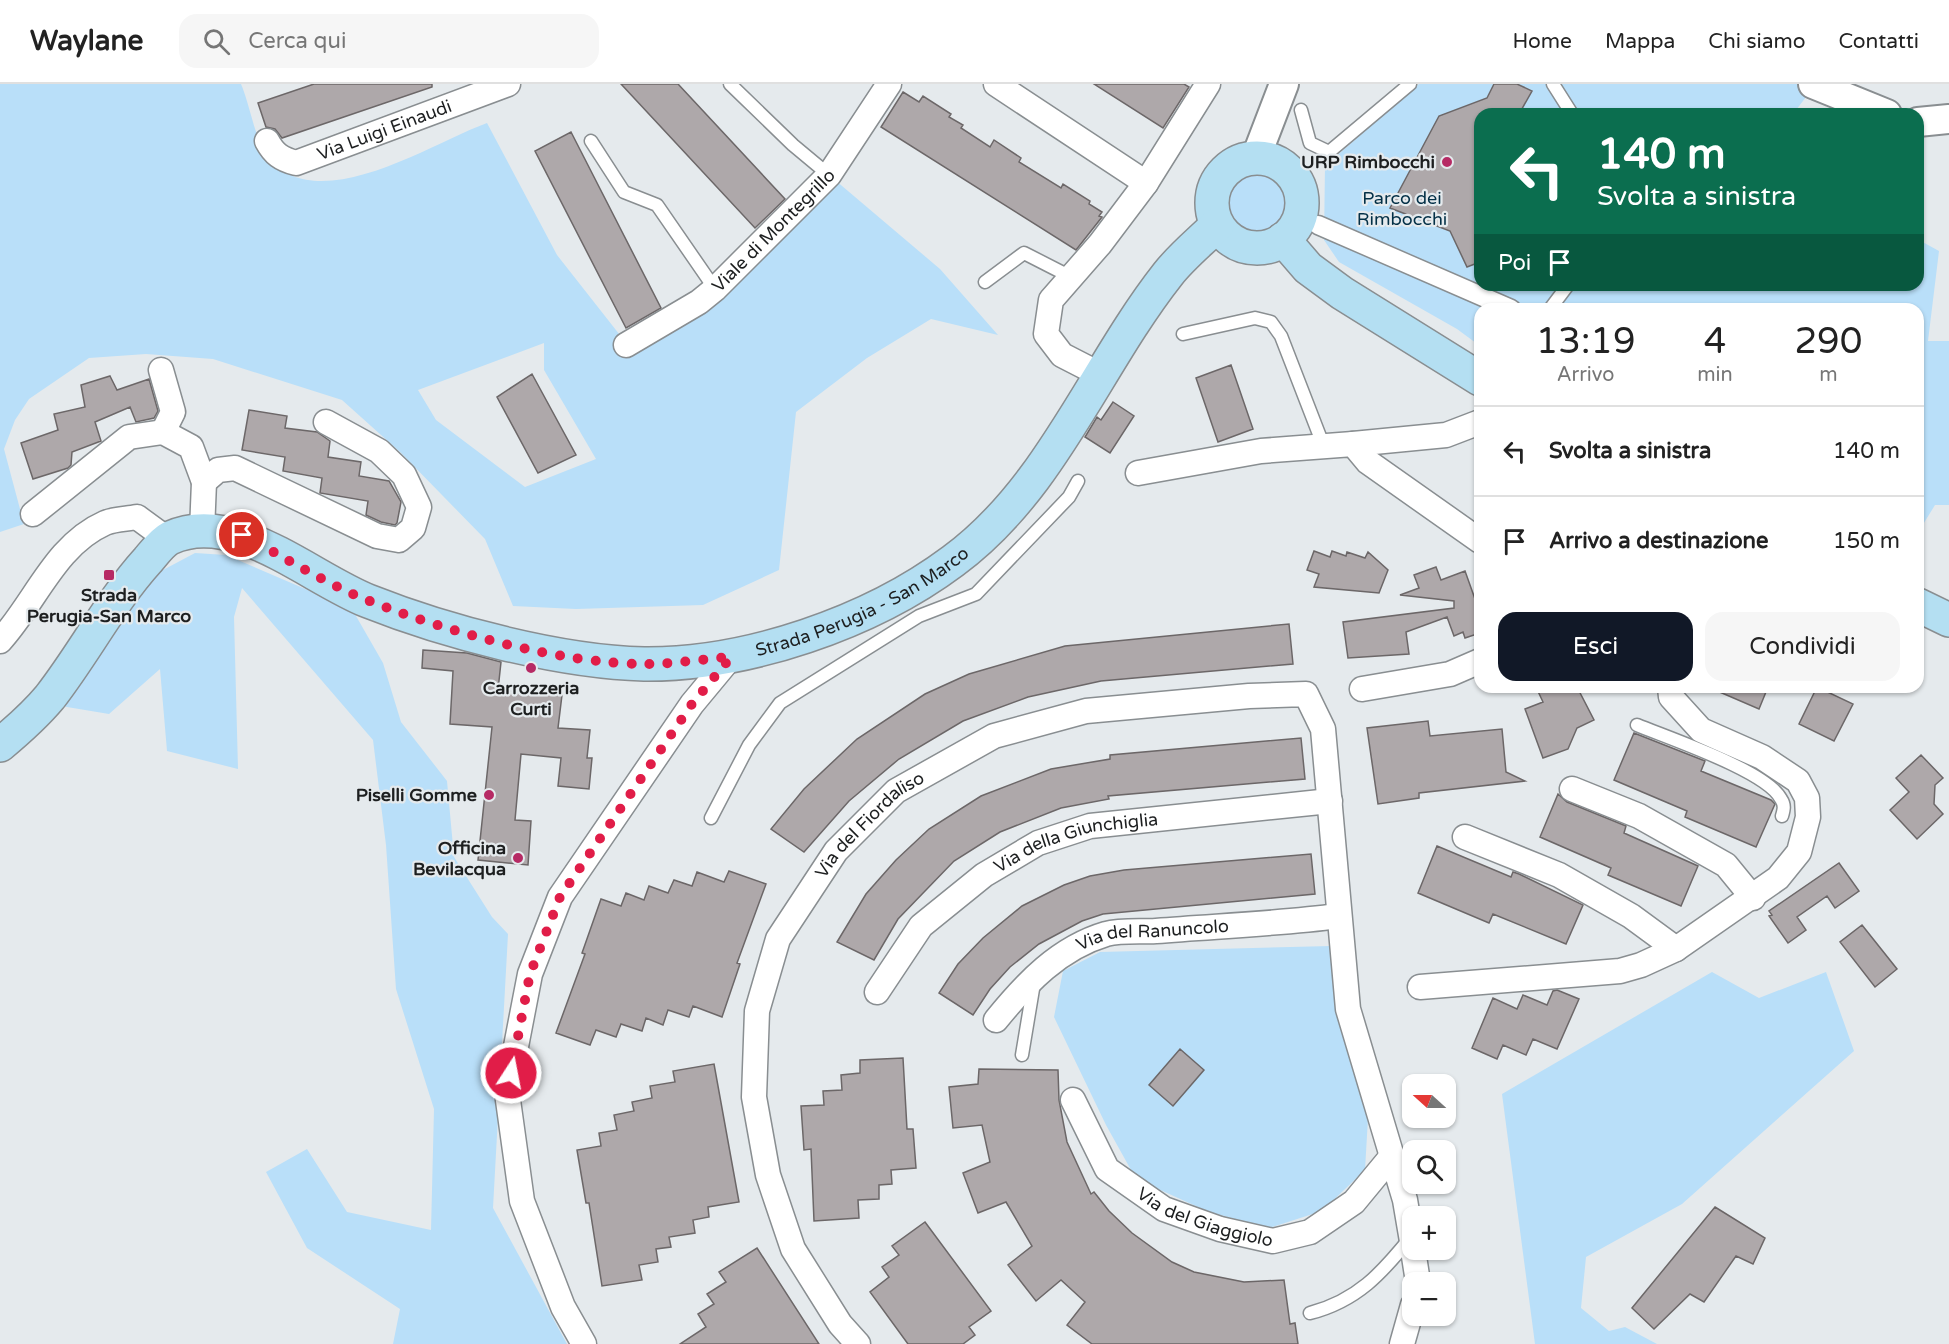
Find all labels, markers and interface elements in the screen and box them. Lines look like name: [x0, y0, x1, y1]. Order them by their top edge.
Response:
search box: [179, 14, 599, 68]
text: Waylane: [30, 24, 143, 58]
icon: search: [200, 25, 233, 58]
text: Cerca qui: [248, 28, 346, 54]
text: Home: [1512, 29, 1572, 54]
text: Mappa: [1605, 29, 1675, 54]
text: Chi siamo: [1708, 29, 1806, 54]
text: Contatti: [1839, 29, 1919, 54]
street label: Via Luigi Einaudi: [314, 95, 455, 165]
text: 140 m: [1597, 129, 1726, 180]
icon: left: [1498, 132, 1576, 210]
place label: URP Rimbocchi: [1301, 151, 1435, 173]
marker: URP Rimbocchi: [1440, 155, 1454, 169]
street label: Viale di Montegrillo: [707, 164, 840, 297]
text: Svolta a sinistra: [1597, 180, 1796, 213]
park label: Parco dei Rimbocchi: [1357, 187, 1447, 230]
icon: arrive: [1543, 246, 1576, 279]
text: Poi: [1498, 250, 1531, 276]
text: 13:19: [1536, 320, 1636, 363]
text: 4: [1704, 320, 1726, 363]
text: 290: [1794, 320, 1862, 363]
text: Arrivo: [1557, 363, 1614, 387]
text: min: [1697, 363, 1733, 387]
text: m: [1819, 363, 1838, 387]
icon: left: [1498, 435, 1531, 468]
text: Svolta a sinistra: [1549, 438, 1711, 464]
text: 140 m: [1833, 438, 1900, 464]
pin: [216, 509, 267, 560]
icon: arrive: [225, 518, 258, 551]
icon: arrive: [1498, 525, 1531, 558]
text: Arrivo a destinazione: [1549, 528, 1768, 554]
text: 150 m: [1833, 528, 1900, 554]
street label: Strada Perugia - San Marco: [753, 542, 973, 661]
marker: Strada Perugia-San Marco: [102, 568, 116, 582]
place label: Strada Perugia-San Marco: [27, 584, 191, 627]
button: Esci: [1498, 612, 1693, 681]
button: Condividi: [1705, 612, 1900, 681]
marker: Carrozzeria Curti: [524, 661, 538, 675]
place label: Carrozzeria Curti: [483, 677, 579, 720]
street label: Via del Fiordaliso: [810, 766, 928, 882]
place label: Piselli Gomme: [356, 784, 477, 806]
marker: Piselli Gomme: [482, 788, 496, 802]
street label: Via della Giunchiglia: [990, 808, 1159, 878]
place label: Officina Bevilacqua: [413, 837, 506, 880]
marker: Officina Bevilacqua: [511, 851, 525, 865]
street label: Via del Ranuncolo: [1073, 915, 1230, 956]
position arrow: [479, 1041, 543, 1105]
north arrow: [1402, 1074, 1456, 1128]
map controls: [1402, 1074, 1456, 1326]
button: search: [1402, 1140, 1456, 1194]
street label: Via del Giaggiolo: [1133, 1182, 1275, 1252]
button: +: [1402, 1206, 1456, 1260]
button: −: [1402, 1272, 1456, 1326]

